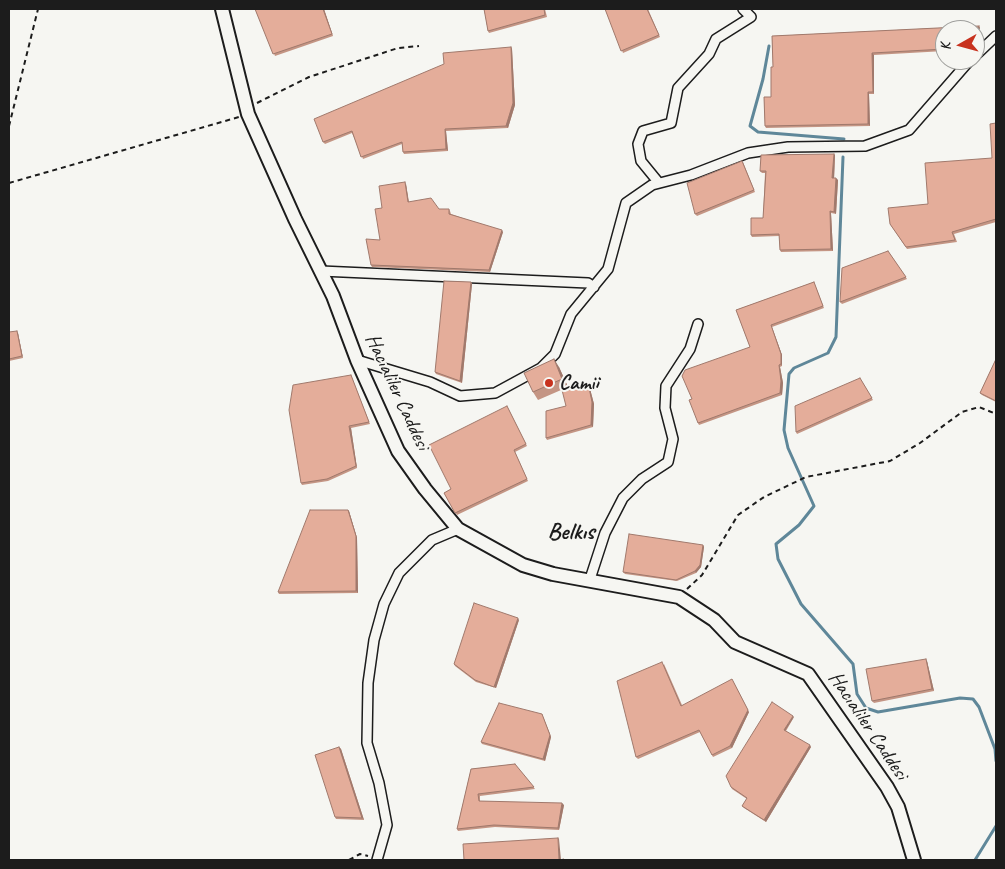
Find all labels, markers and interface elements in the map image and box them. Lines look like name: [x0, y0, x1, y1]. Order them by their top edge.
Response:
north arrow: [935, 20, 985, 70]
text: K: [937, 42, 954, 51]
street label: Hacıaliler Caddesi: [359, 330, 435, 454]
place label: Camii: [559, 370, 599, 396]
marker: Camii: [543, 377, 555, 389]
district label: Belkıs: [548, 519, 594, 547]
street label: Hacıaliler Caddesi: [822, 667, 914, 785]

